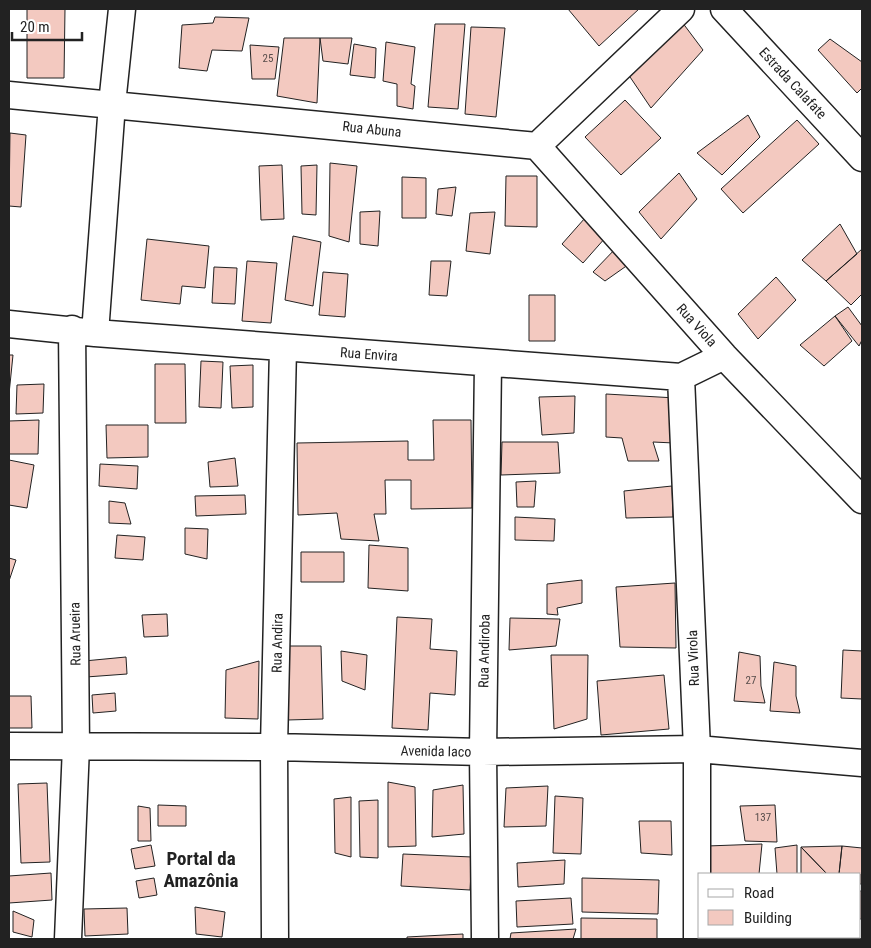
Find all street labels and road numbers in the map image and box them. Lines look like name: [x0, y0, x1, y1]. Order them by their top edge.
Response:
street label: Estrada Calafate: [756, 44, 830, 122]
street label: Rua Abuna: [342, 118, 402, 140]
street label: Rua Viola: [674, 300, 720, 350]
street label: Rua Envira: [340, 344, 398, 364]
street label: Rua Arueira: [66, 602, 84, 666]
street label: Rua Andira: [268, 613, 286, 673]
street label: Rua Andiroba: [475, 614, 493, 688]
street label: Rua Virola: [684, 630, 702, 686]
street label: Avenida Iaco: [400, 742, 472, 760]

